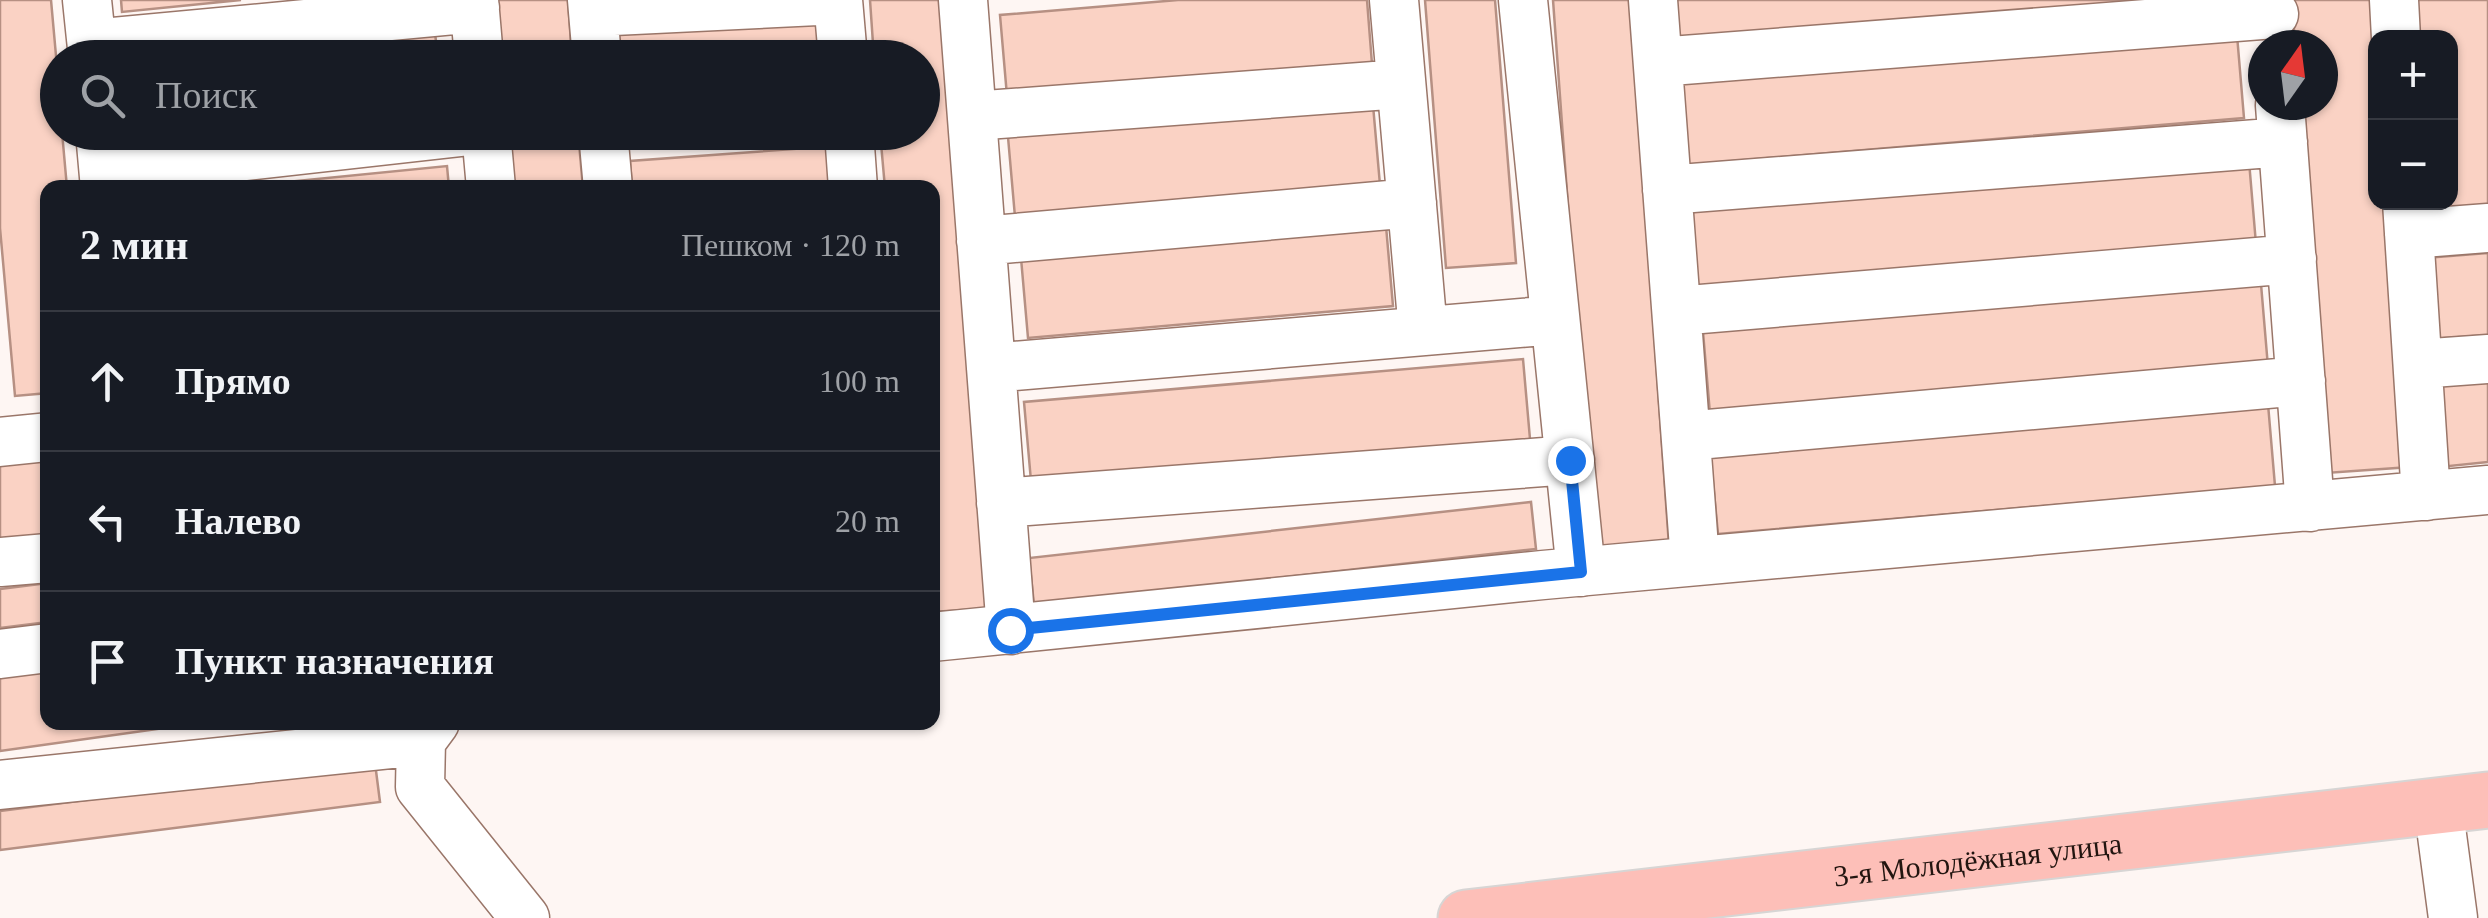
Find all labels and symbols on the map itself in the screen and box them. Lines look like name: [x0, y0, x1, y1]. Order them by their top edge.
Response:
north arrow: [2248, 30, 2338, 120]
route end: [1548, 438, 1594, 484]
route start: [988, 608, 1034, 654]
street label: 3-я Молодёжная улица: [1832, 826, 2124, 892]

